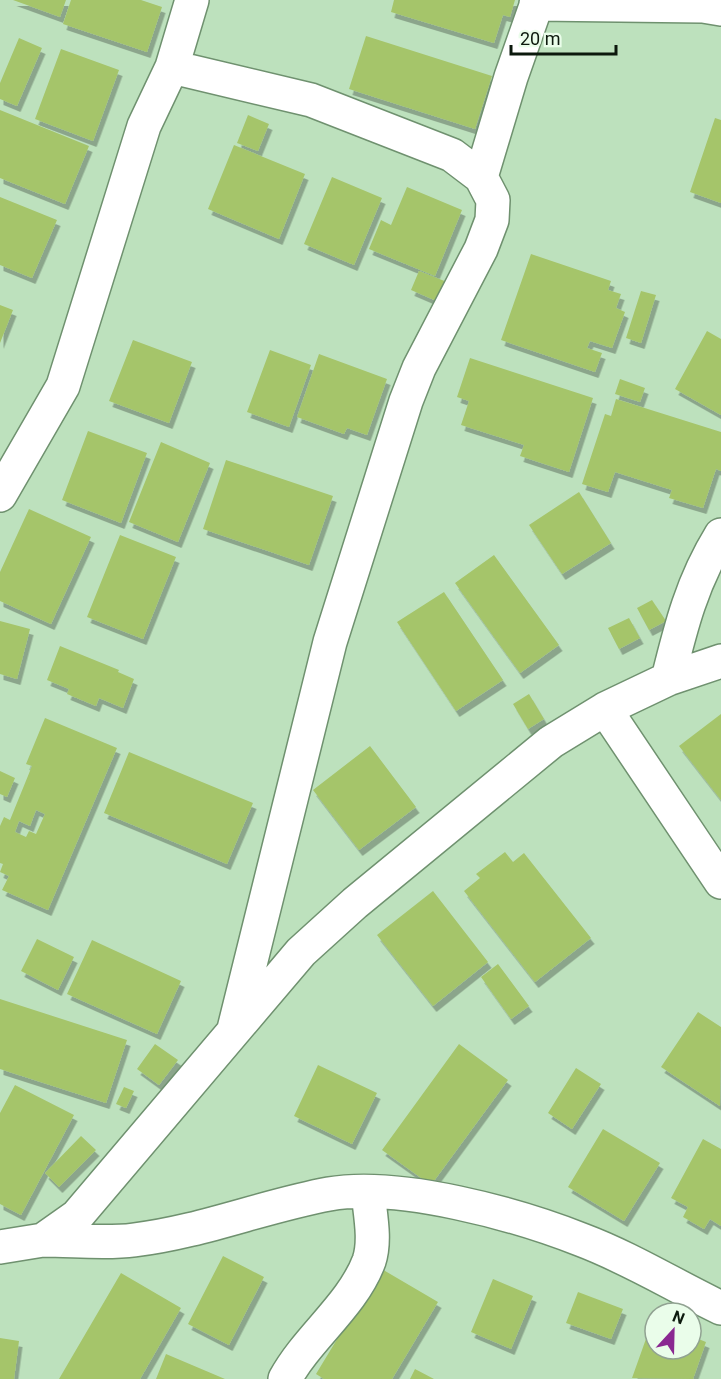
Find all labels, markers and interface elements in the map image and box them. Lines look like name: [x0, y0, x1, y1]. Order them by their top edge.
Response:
scale bar: [511, 18, 616, 56]
text: 20 m: [520, 28, 560, 49]
north arrow: [643, 1301, 703, 1361]
text: N: [670, 1307, 687, 1328]

